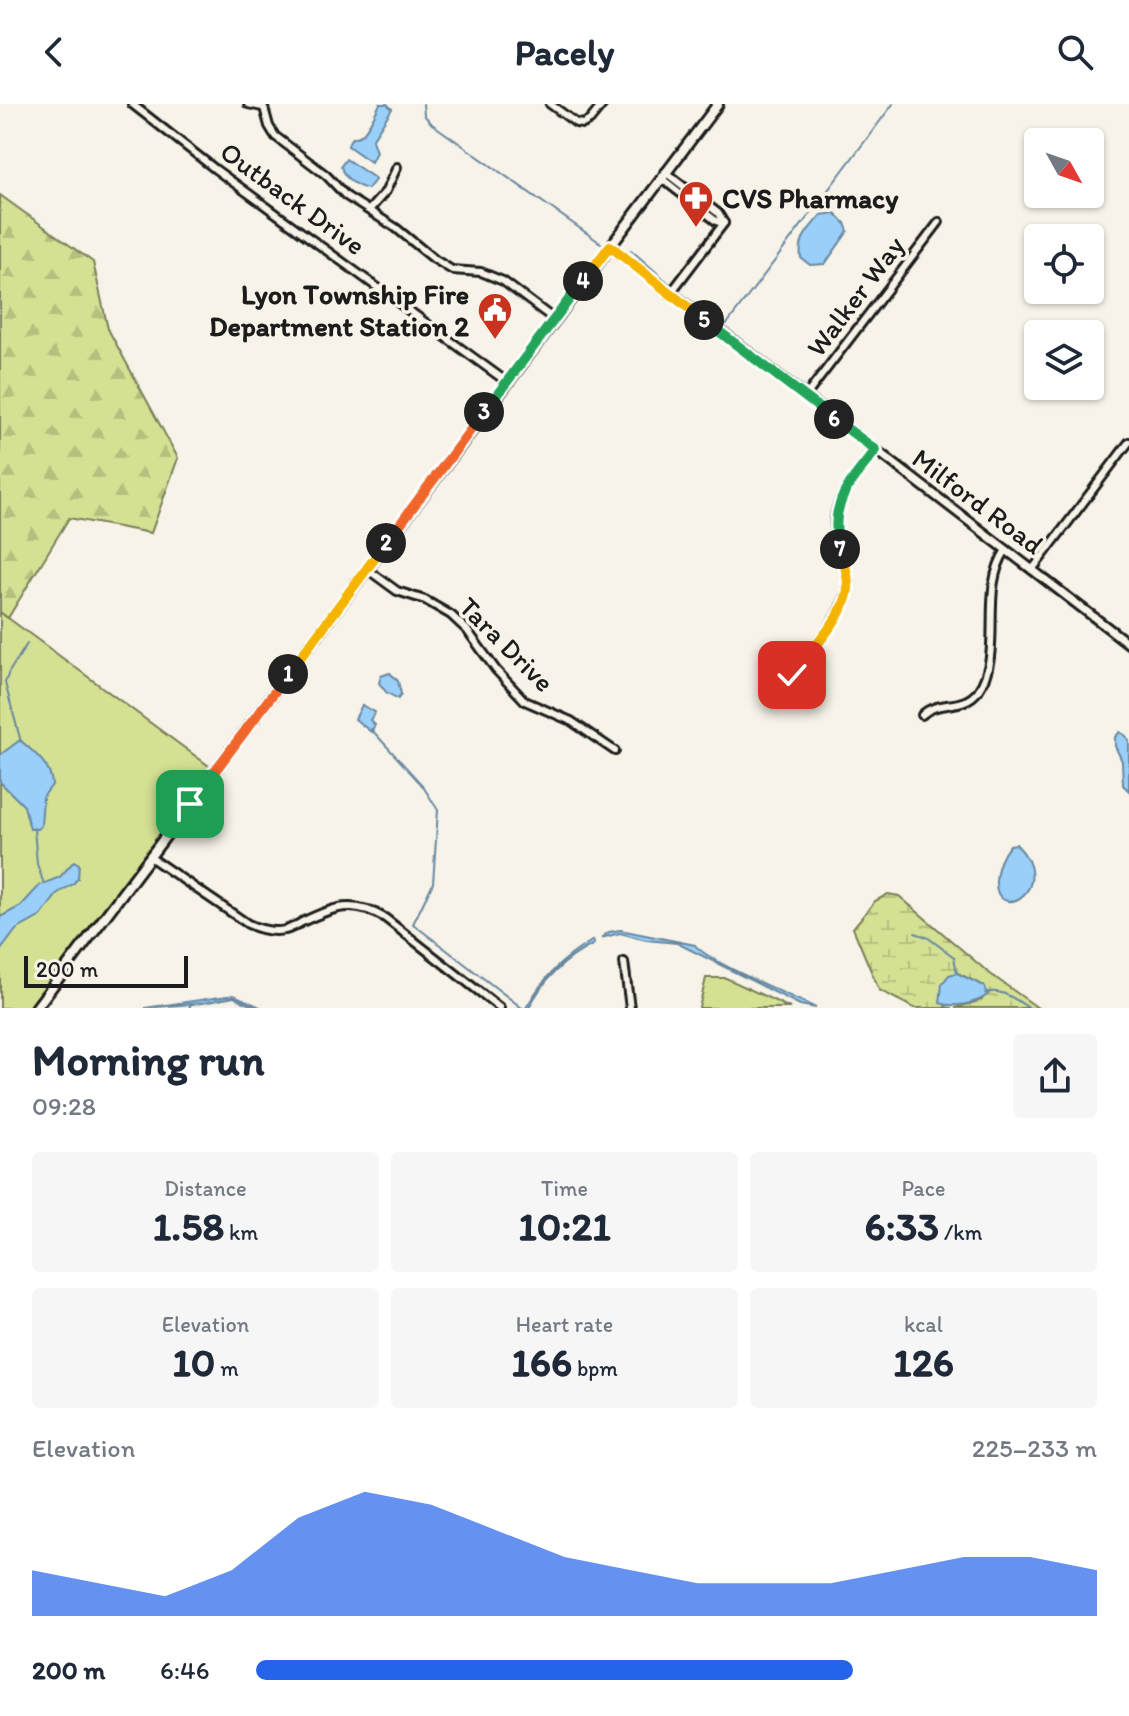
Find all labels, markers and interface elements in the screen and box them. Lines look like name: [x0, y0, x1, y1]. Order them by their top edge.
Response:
icon: back: [32, 30, 76, 74]
icon: search: [1053, 30, 1097, 74]
text: Pacely: [515, 31, 614, 74]
north arrow: [1024, 128, 1104, 208]
map controls: [1024, 128, 1104, 400]
street label: Outback Drive: [214, 134, 372, 262]
pharmacy icon: CVS Pharmacy: [677, 179, 715, 229]
place label: CVS Pharmacy: [722, 181, 899, 215]
button: locate: [1024, 224, 1104, 304]
street label: Walker Way: [799, 229, 911, 363]
pin: 4: [563, 261, 603, 301]
text: 4: [576, 267, 590, 294]
place label: Lyon Township Fire Department Station 2: [209, 277, 469, 343]
public building icon: Lyon Township Fire Department Station 2: [476, 291, 514, 341]
pin: 5: [684, 300, 724, 340]
text: 5: [698, 306, 710, 333]
button: layers: [1024, 320, 1104, 400]
pin: 3: [464, 392, 504, 432]
text: 3: [478, 398, 490, 425]
pin: 6: [814, 399, 854, 439]
text: 6: [828, 405, 840, 432]
street label: Milford Road: [906, 441, 1050, 561]
pin: 2: [366, 523, 406, 563]
text: 2: [380, 529, 392, 556]
pin: 7: [820, 529, 860, 569]
text: 7: [835, 535, 845, 562]
street label: Tara Drive: [452, 589, 562, 699]
pin: [758, 641, 826, 709]
icon: check: [770, 653, 814, 697]
pin: 1: [268, 654, 308, 694]
text: 1: [283, 660, 293, 687]
pin: [156, 770, 224, 838]
icon: arrive: [168, 782, 212, 826]
scale bar: [24, 952, 188, 988]
text: 200 m: [36, 956, 98, 983]
text: Morning run: [32, 1033, 265, 1086]
button: share: [1013, 1034, 1097, 1118]
text: 09:28: [32, 1090, 96, 1122]
text: Distance: [164, 1175, 247, 1202]
text: Time: [541, 1175, 588, 1202]
text: Pace: [901, 1175, 946, 1202]
text: 1.58: [153, 1202, 224, 1250]
text: 10:21: [518, 1202, 611, 1250]
text: 6:33: [865, 1202, 939, 1250]
text: km: [224, 1219, 258, 1246]
text: /km: [939, 1219, 982, 1246]
text: Elevation: [162, 1311, 249, 1338]
text: Heart rate: [516, 1311, 613, 1338]
text: kcal: [904, 1311, 943, 1338]
text: 10: [172, 1338, 215, 1386]
text: 166: [511, 1338, 572, 1386]
text: 126: [893, 1338, 954, 1386]
text: m: [215, 1355, 239, 1382]
text: bpm: [572, 1355, 618, 1382]
text: Elevation: [32, 1432, 135, 1464]
text: 225–233 m: [972, 1432, 1097, 1464]
text: 200 m: [32, 1654, 105, 1686]
text: 6:46: [160, 1654, 210, 1686]

